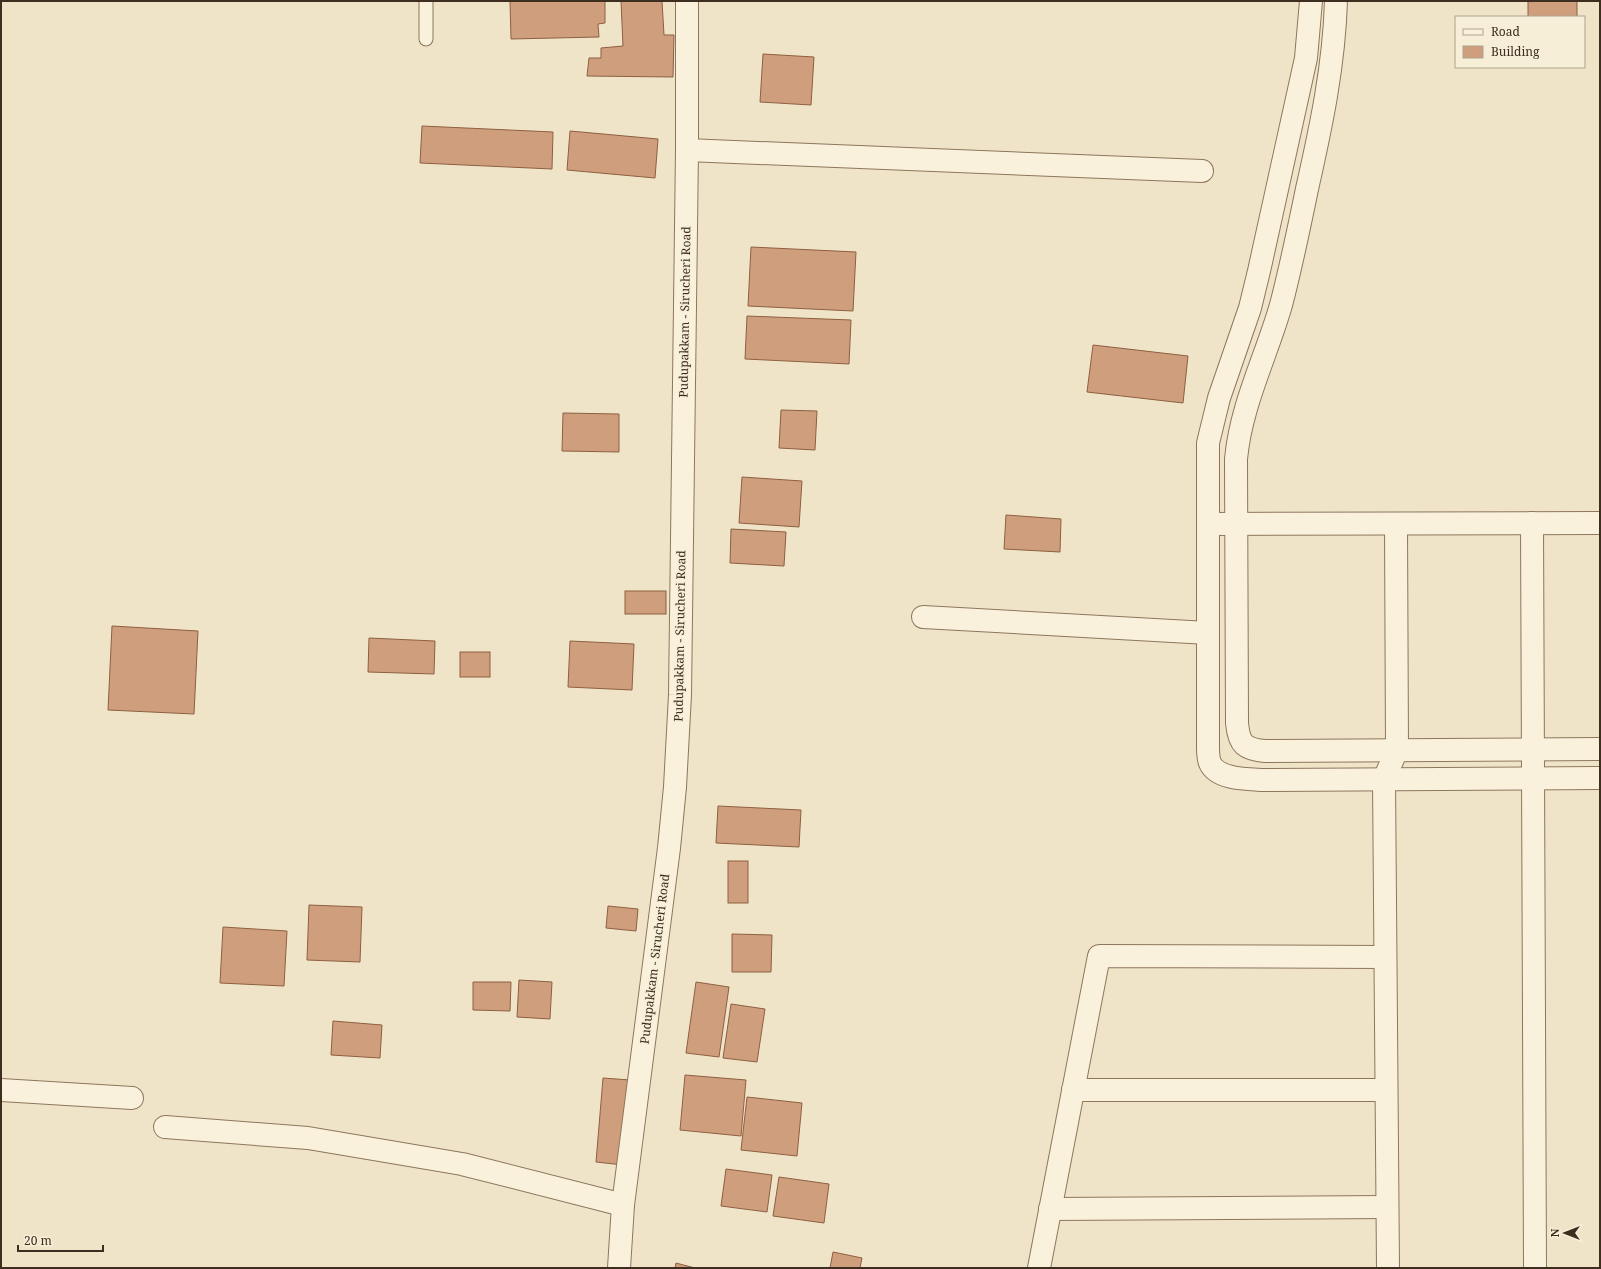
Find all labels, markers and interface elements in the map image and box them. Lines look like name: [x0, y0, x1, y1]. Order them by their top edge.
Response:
legend: [1455, 16, 1585, 68]
text: Road: [1491, 23, 1521, 40]
text: Building: [1491, 43, 1540, 60]
street label: Pudupakkam - Sirucheri Road: [675, 226, 695, 398]
street label: Pudupakkam - Sirucheri Road: [670, 550, 690, 722]
street label: Pudupakkam - Sirucheri Road: [636, 872, 673, 1045]
north arrow: [1545, 1213, 1585, 1253]
scale bar: [18, 1227, 103, 1253]
text: N: [1547, 1228, 1562, 1237]
text: 20 m: [24, 1232, 52, 1249]

